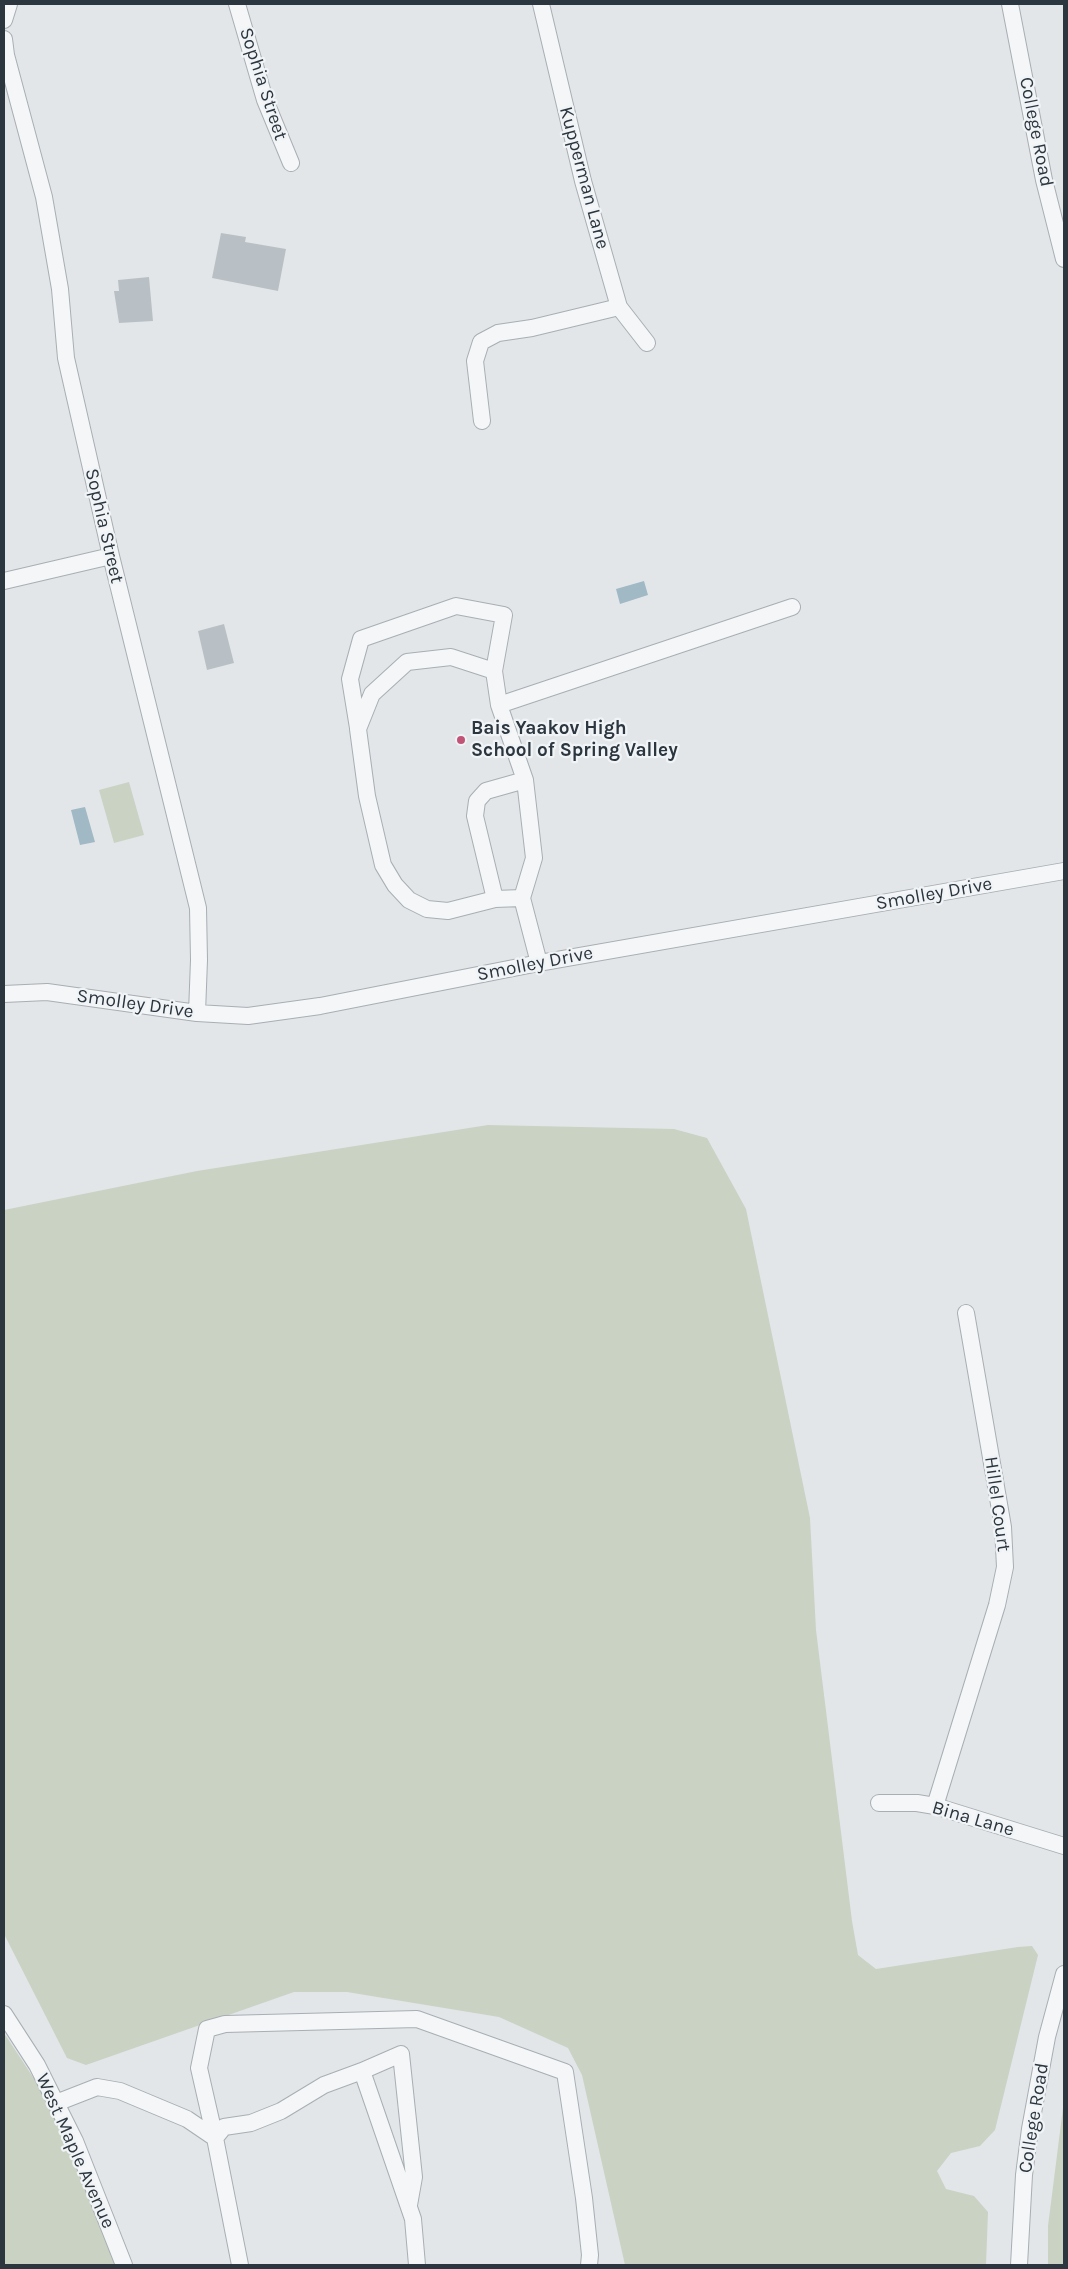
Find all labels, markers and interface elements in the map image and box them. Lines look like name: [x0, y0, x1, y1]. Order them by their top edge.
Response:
street label: Sophia Street: [234, 25, 292, 143]
street label: College Road: [1014, 75, 1058, 189]
street label: Kupperman Lane: [554, 104, 614, 252]
street label: Sophia Street: [80, 466, 128, 586]
place label: Bais Yaakov High School of Spring Valley: [471, 718, 678, 762]
marker: Bais Yaakov High School of Spring Valley: [455, 734, 467, 746]
street label: Smolley Drive: [874, 873, 994, 915]
street label: Smolley Drive: [475, 942, 595, 986]
street label: Smolley Drive: [75, 985, 195, 1023]
street label: Hillel Court: [979, 1455, 1015, 1553]
street label: Bina Lane: [929, 1796, 1017, 1842]
street label: College Road: [1014, 2061, 1054, 2175]
street label: West Maple Avenue: [31, 2070, 119, 2232]

